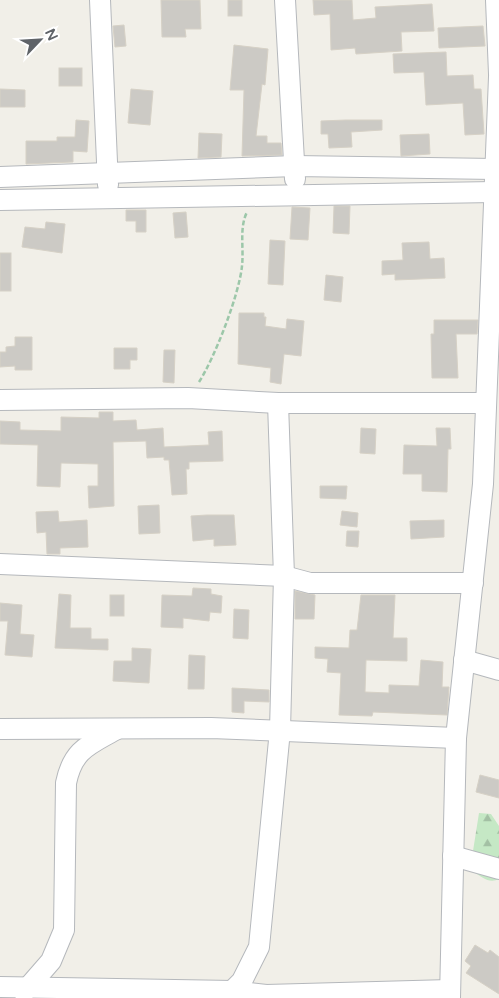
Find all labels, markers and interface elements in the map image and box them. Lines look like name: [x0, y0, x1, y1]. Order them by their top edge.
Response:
north arrow: [15, 15, 65, 65]
text: N: [41, 26, 61, 43]

